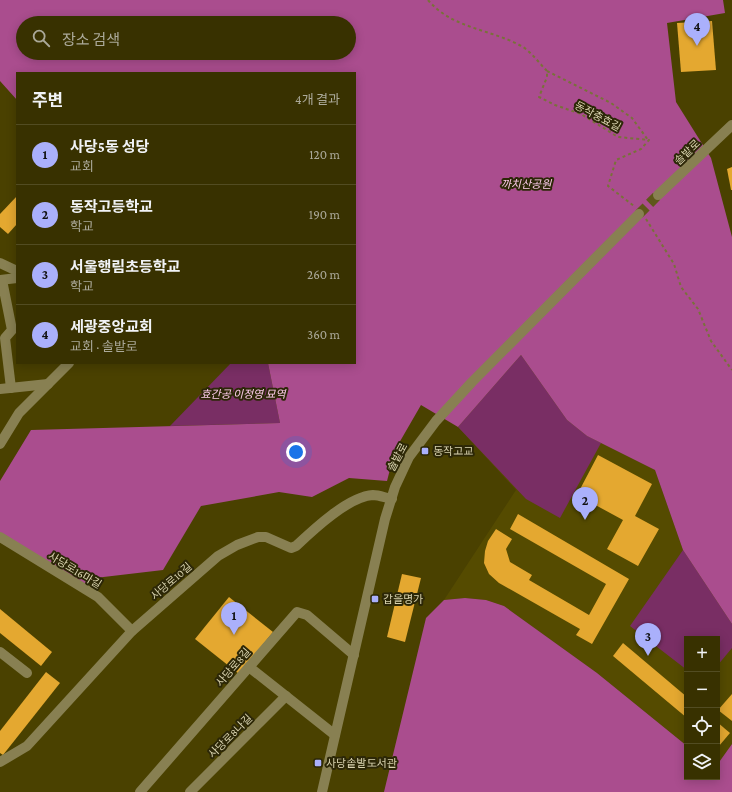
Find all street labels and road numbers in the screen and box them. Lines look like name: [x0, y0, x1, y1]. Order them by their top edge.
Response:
street label: 동작충효길: [573, 99, 623, 133]
street label: 솔밭로: [672, 137, 702, 167]
street label: 솔밭로: [385, 441, 409, 473]
street label: 사당로16마길: [46, 549, 104, 591]
street label: 사당로10길: [148, 560, 194, 602]
street label: 사당로8길: [213, 646, 253, 688]
street label: 사당로8나길: [206, 712, 254, 760]

